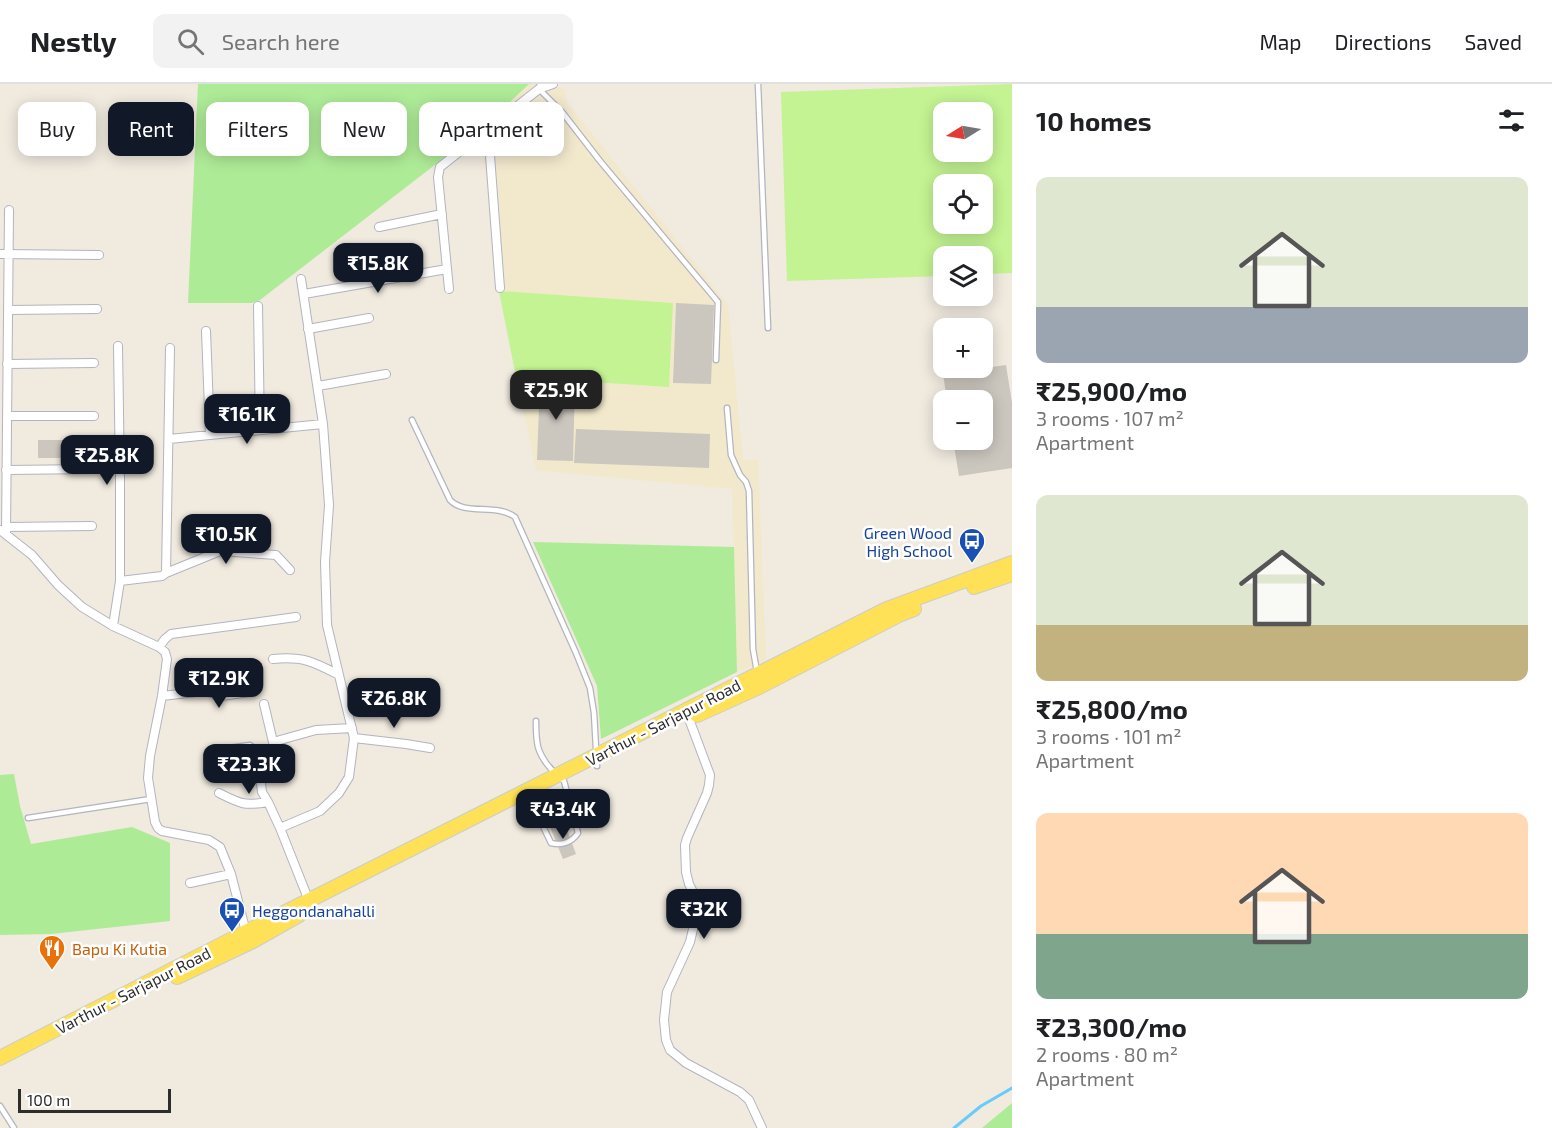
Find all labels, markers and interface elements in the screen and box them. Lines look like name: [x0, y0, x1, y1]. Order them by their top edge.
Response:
search box: [153, 14, 573, 68]
text: Nestly: [30, 24, 117, 58]
icon: search: [174, 25, 207, 58]
text: Search here: [222, 28, 340, 54]
text: Map: [1259, 29, 1302, 54]
text: Directions: [1335, 29, 1431, 54]
text: Saved: [1464, 29, 1522, 54]
chip: Buy: [18, 102, 96, 156]
chip: Rent: [108, 102, 194, 156]
chip: Filters: [206, 102, 309, 156]
chip: New: [321, 102, 407, 156]
chip: Apartment: [419, 102, 564, 156]
north arrow: [933, 102, 993, 162]
map controls: [933, 102, 993, 450]
icon: filters: [1495, 104, 1528, 137]
text: 10 homes: [1036, 105, 1152, 136]
button: locate: [933, 174, 993, 234]
icon: home: [1228, 216, 1336, 324]
pin: ₹15.8K: [329, 243, 427, 294]
button: layers: [933, 246, 993, 306]
text: ₹15.8K: [347, 250, 409, 274]
button: +: [933, 318, 993, 378]
pin: ₹25.9K: [507, 370, 605, 421]
text: ₹25,900/mo: [1036, 375, 1187, 406]
text: ₹25.9K: [524, 377, 588, 401]
button: −: [933, 390, 993, 450]
pin: ₹16.1K: [198, 394, 296, 445]
text: ₹16.1K: [218, 401, 276, 425]
text: 3 rooms · 107 m²: [1036, 406, 1184, 430]
text: Apartment: [1036, 430, 1134, 454]
pin: ₹25.8K: [58, 435, 156, 486]
text: ₹25.8K: [75, 442, 139, 466]
pin: ₹10.5K: [177, 514, 275, 565]
text: ₹10.5K: [195, 521, 257, 545]
place label: Green Wood High School: [864, 523, 952, 560]
bus stop icon: Green Wood High School: [957, 526, 987, 564]
icon: home: [1228, 534, 1336, 642]
pin: ₹12.9K: [170, 658, 268, 709]
text: ₹12.9K: [188, 665, 250, 689]
street label: Varthur - Sarjapur Road: [582, 675, 744, 770]
pin: ₹26.8K: [345, 678, 443, 729]
text: ₹26.8K: [361, 685, 427, 709]
text: ₹25,800/mo: [1036, 693, 1188, 724]
text: 3 rooms · 101 m²: [1036, 724, 1182, 748]
pin: ₹23.3K: [200, 744, 298, 795]
text: Apartment: [1036, 748, 1134, 772]
text: ₹23.3K: [217, 751, 281, 775]
pin: ₹43.4K: [514, 789, 612, 840]
text: ₹43.4K: [530, 796, 596, 820]
icon: home: [1228, 852, 1336, 960]
pin: ₹32K: [668, 889, 740, 940]
bus stop icon: Heggondanahalli: [217, 895, 247, 933]
text: ₹32K: [680, 896, 728, 920]
place label: Heggondanahalli: [252, 901, 375, 920]
restaurant icon: Bapu Ki Kutia: [37, 933, 67, 971]
place label: Bapu Ki Kutia: [72, 939, 167, 958]
street label: Varthur - Sarjapur Road: [52, 943, 214, 1038]
text: ₹23,300/mo: [1036, 1011, 1187, 1042]
text: 2 rooms · 80 m²: [1036, 1042, 1178, 1066]
text: Apartment: [1036, 1066, 1134, 1090]
scale bar: [18, 1086, 171, 1114]
text: 100 m: [27, 1090, 70, 1109]

